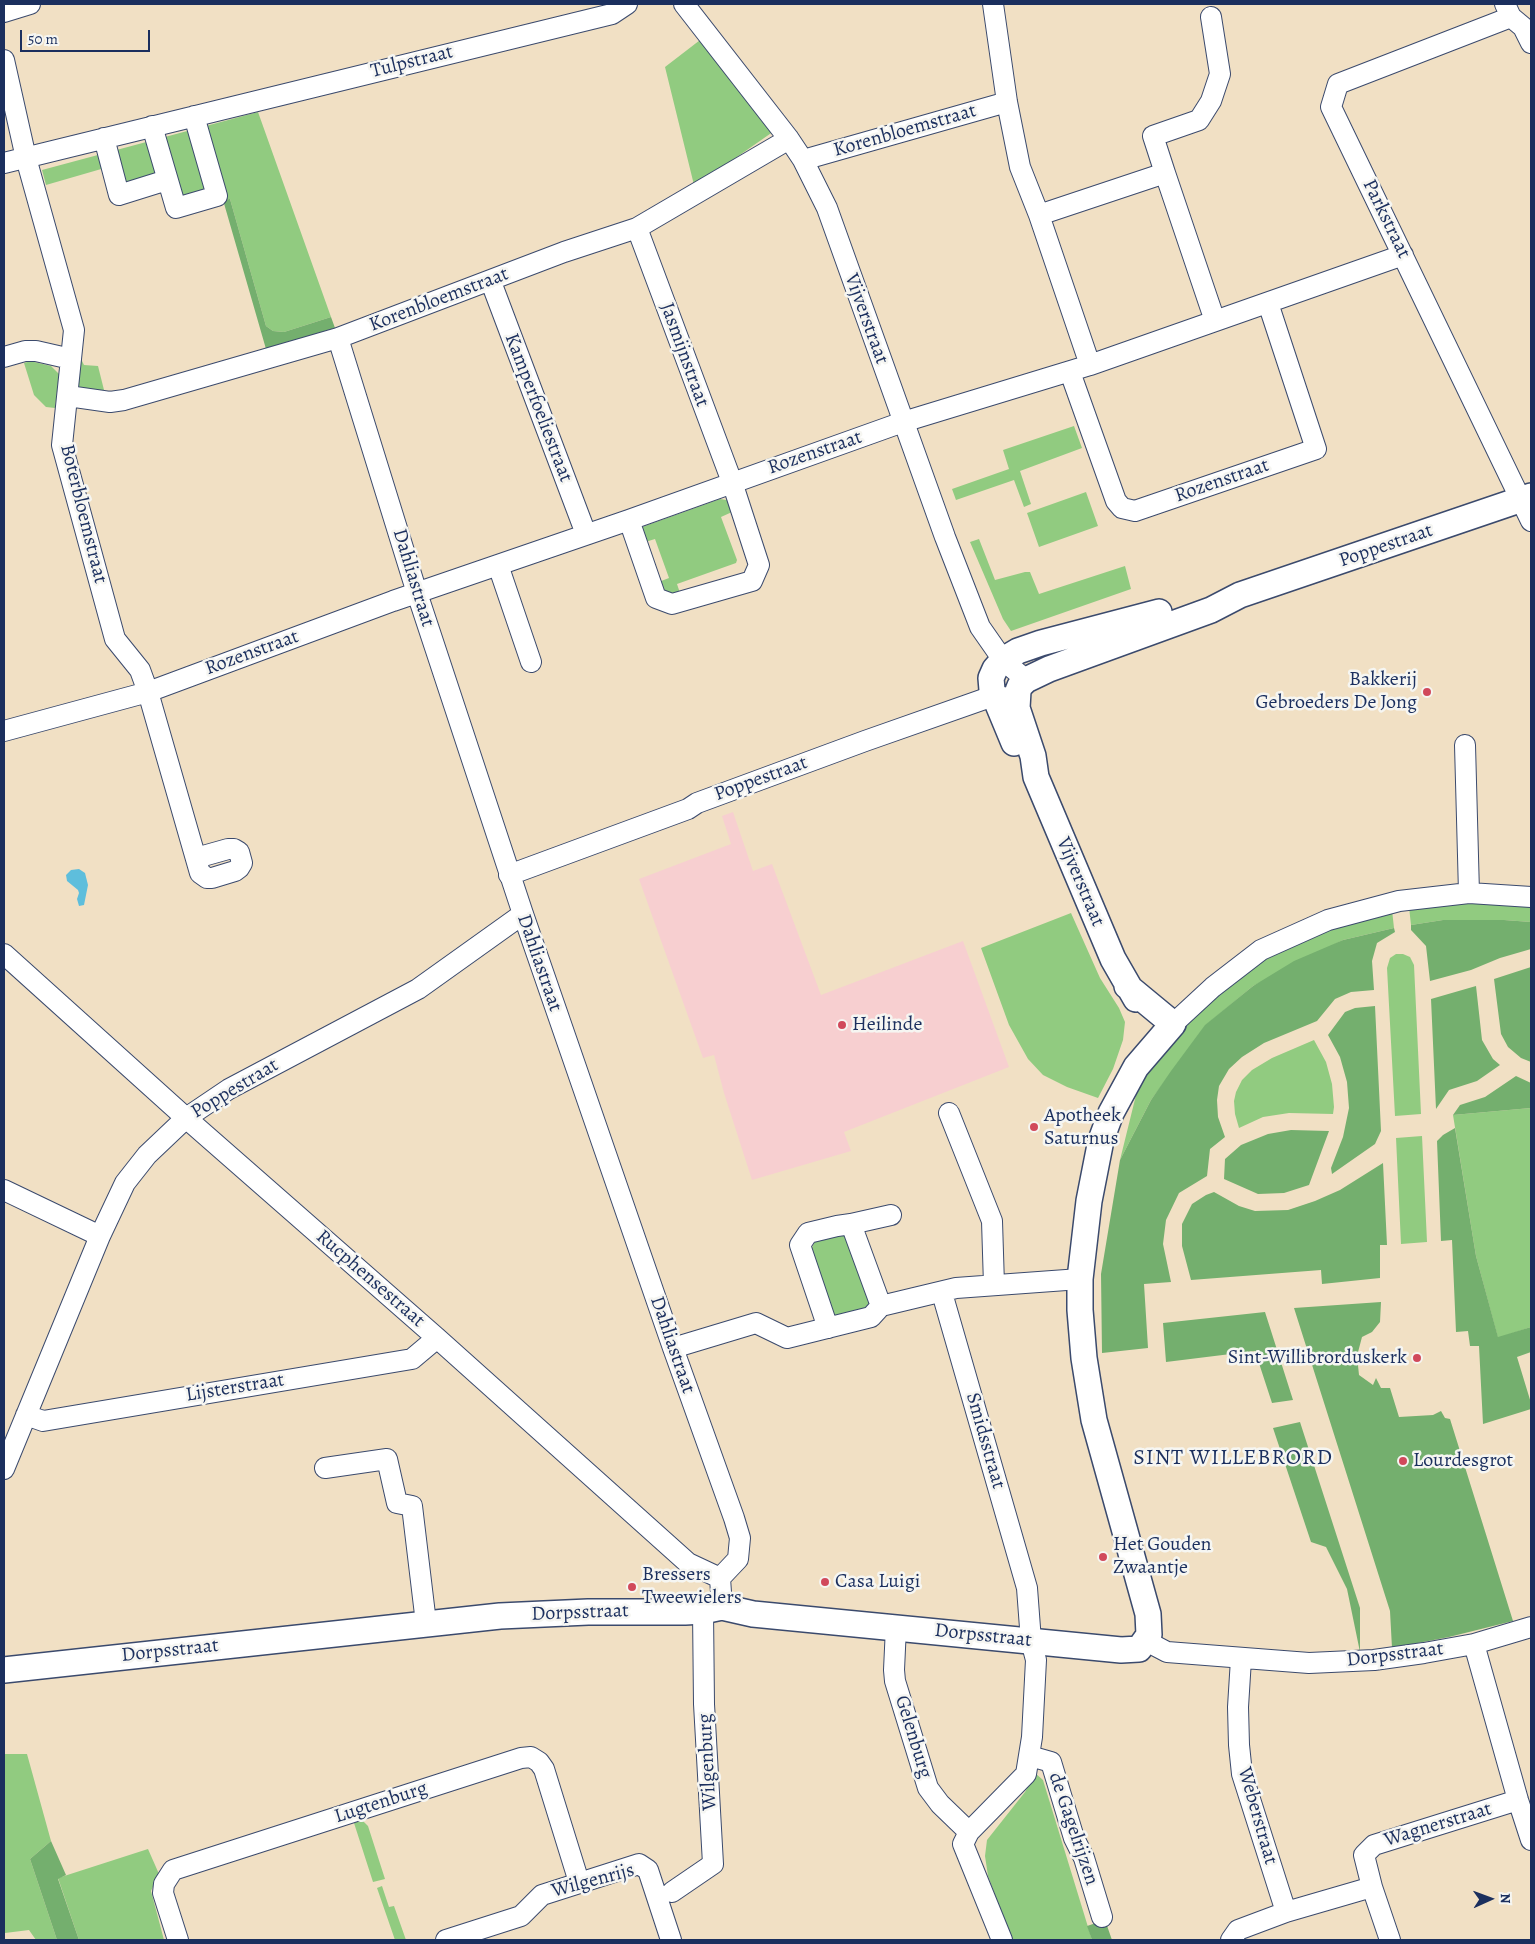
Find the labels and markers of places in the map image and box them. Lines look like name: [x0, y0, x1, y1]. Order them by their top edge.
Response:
place label: Bakkerij Gebroeders De Jong: [1256, 668, 1417, 715]
marker: Bakkerij Gebroeders De Jong: [1421, 686, 1433, 698]
place label: Heilinde: [852, 1013, 922, 1037]
marker: Heilinde: [836, 1019, 848, 1031]
place label: Apotheek Saturnus: [1044, 1104, 1121, 1151]
marker: Apotheek Saturnus: [1028, 1121, 1040, 1133]
place label: Sint-Willibrorduskerk: [1228, 1346, 1407, 1370]
marker: Sint-Willibrorduskerk: [1411, 1352, 1423, 1364]
place label: Lourdesgrot: [1413, 1449, 1513, 1473]
marker: Lourdesgrot: [1397, 1455, 1409, 1467]
place label: Het Gouden Zwaantje: [1113, 1533, 1212, 1580]
marker: Het Gouden Zwaantje: [1097, 1551, 1109, 1563]
place label: Bressers Tweewielers: [642, 1563, 742, 1610]
place label: Casa Luigi: [835, 1570, 920, 1594]
marker: Casa Luigi: [819, 1576, 831, 1588]
marker: Bressers Tweewielers: [626, 1581, 638, 1593]

